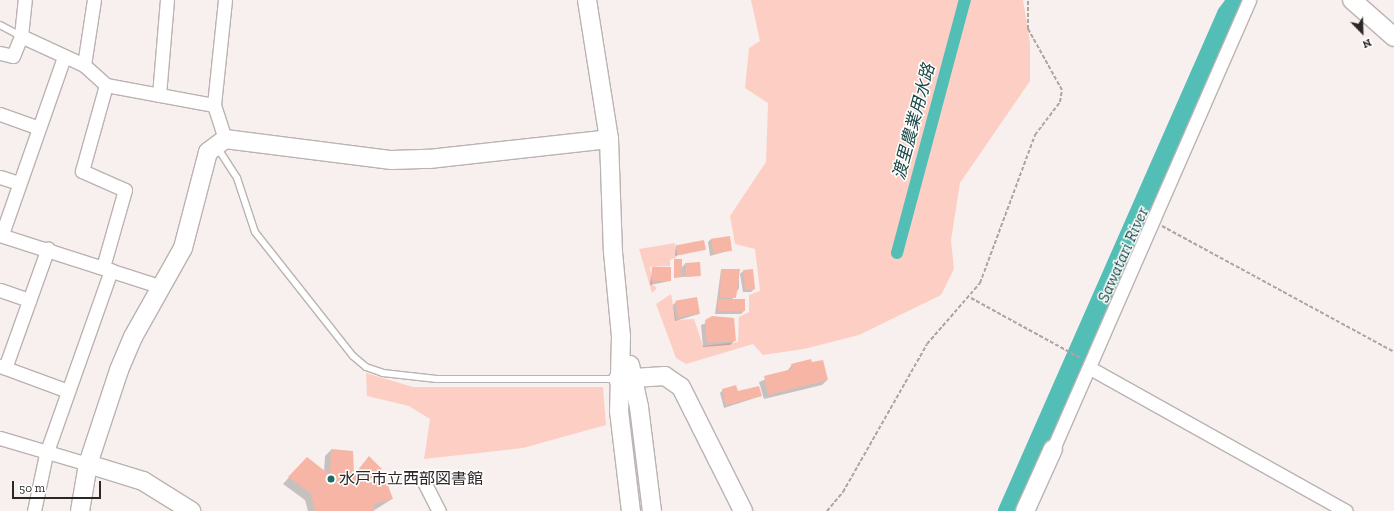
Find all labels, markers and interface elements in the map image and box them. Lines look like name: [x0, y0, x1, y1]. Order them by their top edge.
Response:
north arrow: [1342, 12, 1382, 52]
text: N: [1360, 36, 1373, 51]
water label: 渡里農業用水路: [889, 62, 939, 182]
water label: Sawatari River: [1093, 204, 1153, 306]
place label: 水戸市立西部図書館: [339, 469, 483, 489]
scale bar: [14, 473, 103, 499]
marker: 水戸市立西部図書館: [326, 474, 336, 484]
text: 50 m: [19, 481, 45, 495]

